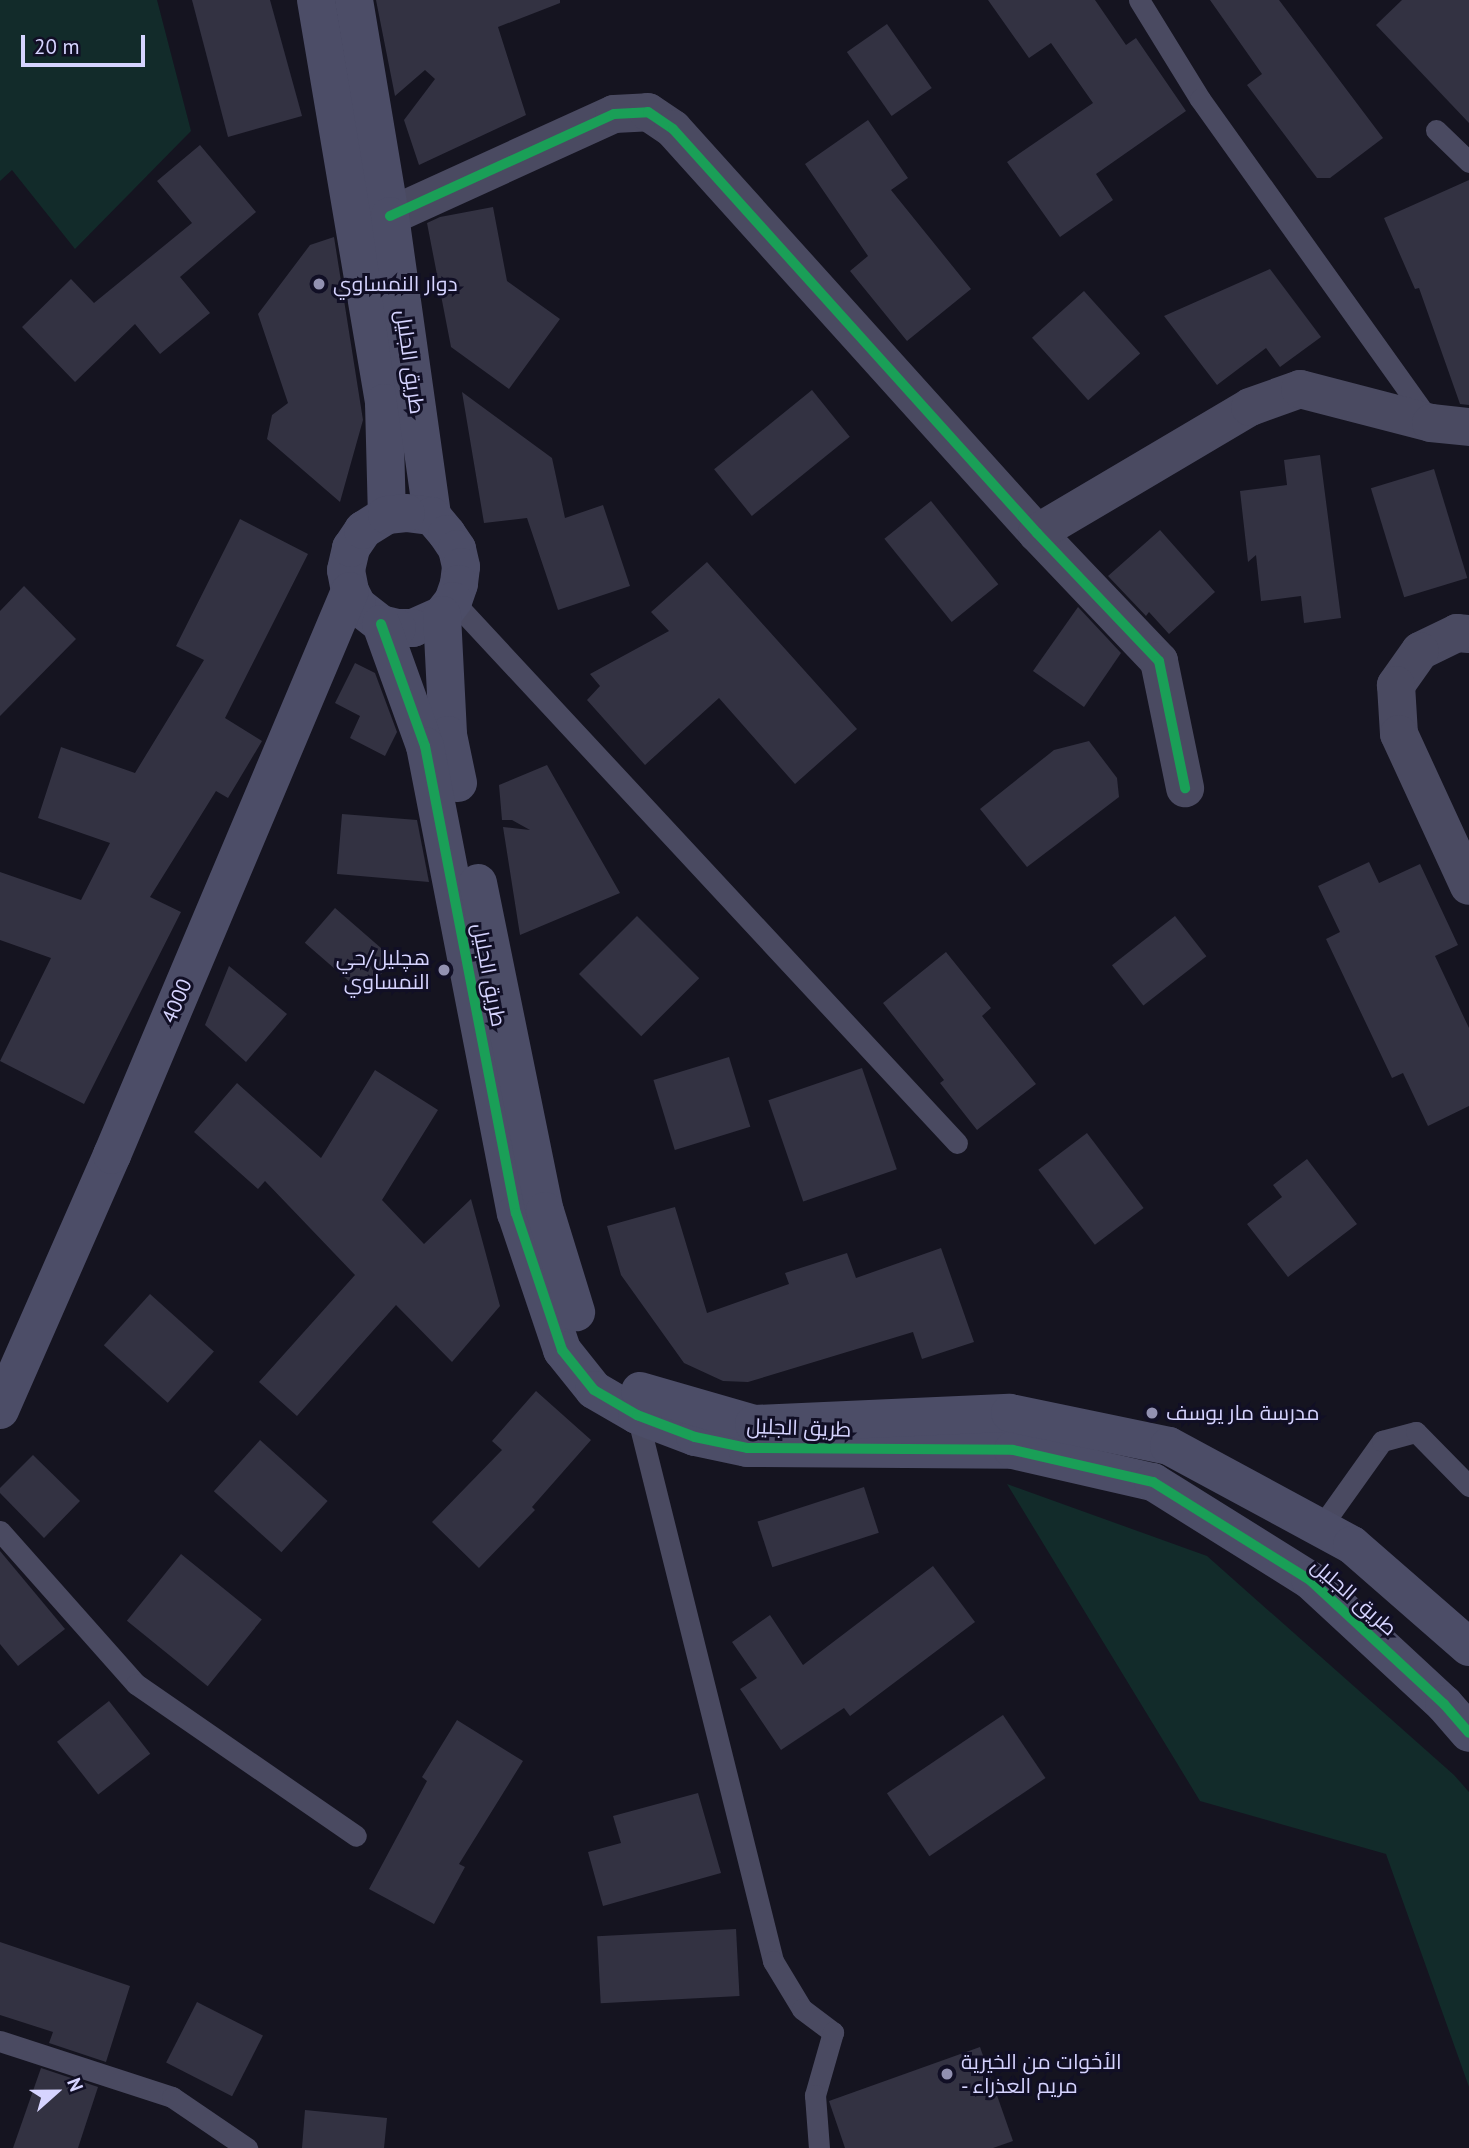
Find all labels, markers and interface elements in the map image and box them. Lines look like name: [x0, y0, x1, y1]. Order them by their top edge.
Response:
scale bar: [24, 21, 149, 65]
text: 20 m: [34, 33, 80, 60]
place label: دوار النمساوي: [333, 271, 458, 297]
marker: دوار النمساوي: [311, 276, 327, 292]
street label: طريق الجليل: [390, 308, 430, 416]
street label: طريق الجليل: [467, 921, 511, 1029]
place label: هچليل/حي النمساوي: [336, 945, 430, 995]
marker: هچليل/حي النمساوي: [436, 962, 452, 978]
street label: 4000: [156, 975, 198, 1027]
place label: مدرسة مار يوسف: [1166, 1400, 1319, 1426]
marker: مدرسة مار يوسف: [1144, 1405, 1160, 1421]
street label: طريق الجليل: [746, 1414, 852, 1442]
street label: طريق الجليل: [1306, 1553, 1402, 1641]
place label: الأخوات من الخيرية - مريم العذراء: [961, 2049, 1122, 2099]
north arrow: [21, 2057, 91, 2127]
marker: الأخوات من الخيرية - مريم العذراء: [939, 2066, 955, 2082]
text: N: [62, 2074, 89, 2095]

